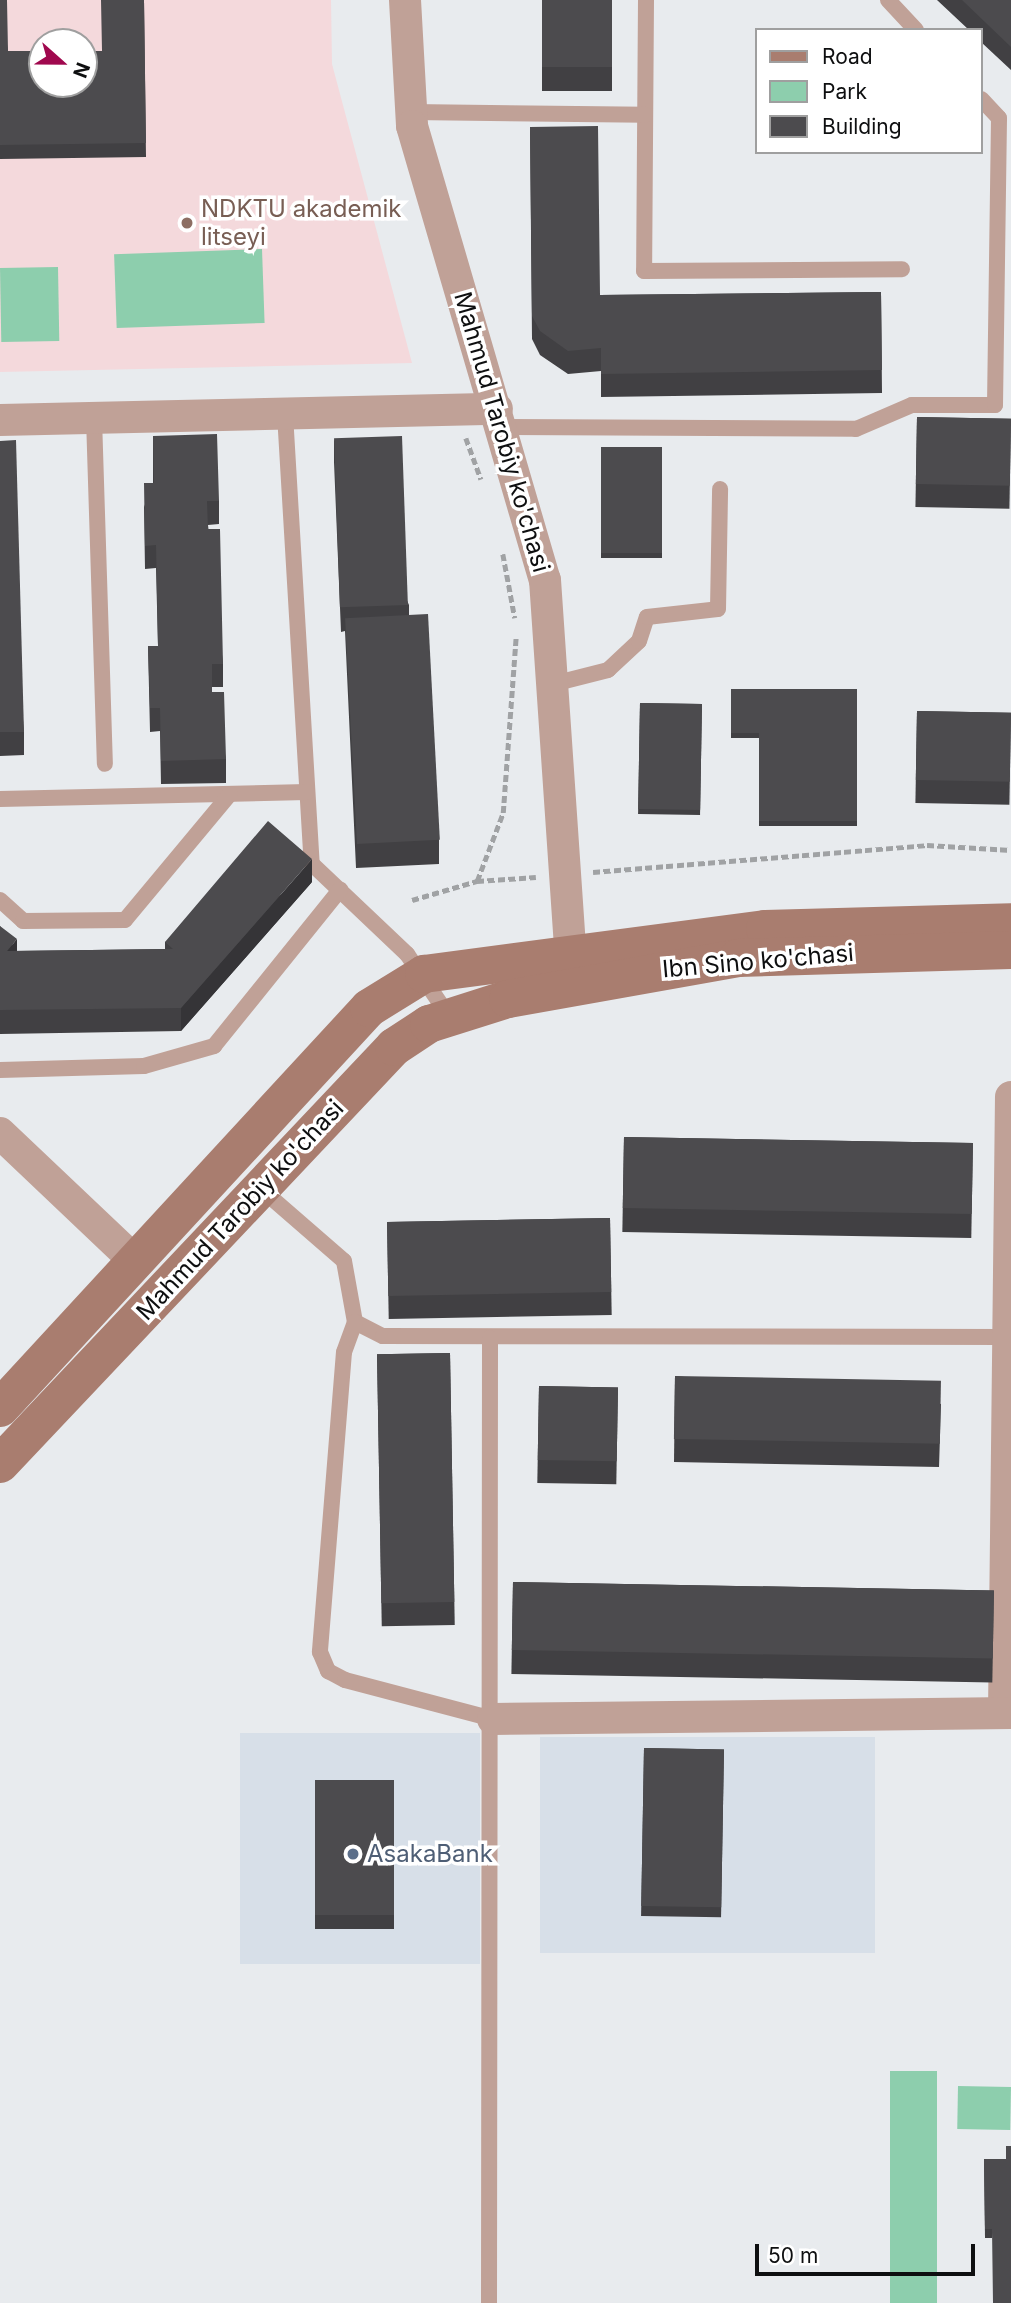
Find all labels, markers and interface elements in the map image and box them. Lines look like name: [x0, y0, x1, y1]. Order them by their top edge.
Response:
north arrow: [28, 28, 98, 98]
legend: [755, 28, 983, 154]
text: Road: [822, 44, 873, 69]
text: N: [68, 59, 95, 81]
text: Park: [822, 79, 867, 104]
text: Building: [822, 114, 902, 139]
place label: NDKTU akademik litseyi: [201, 195, 401, 251]
marker: NDKTU akademik litseyi: [179, 215, 195, 231]
street label: Mahmud Tarobiy ko'chasi: [448, 288, 556, 576]
street label: Ibn Sino ko'chasi: [661, 938, 855, 984]
street label: Mahmud Tarobiy ko'chasi: [130, 1094, 350, 1326]
place label: AsakaBank: [367, 1840, 493, 1868]
marker: AsakaBank: [345, 1846, 361, 1862]
scale bar: [759, 2230, 979, 2274]
text: 50 m: [768, 2243, 818, 2268]

